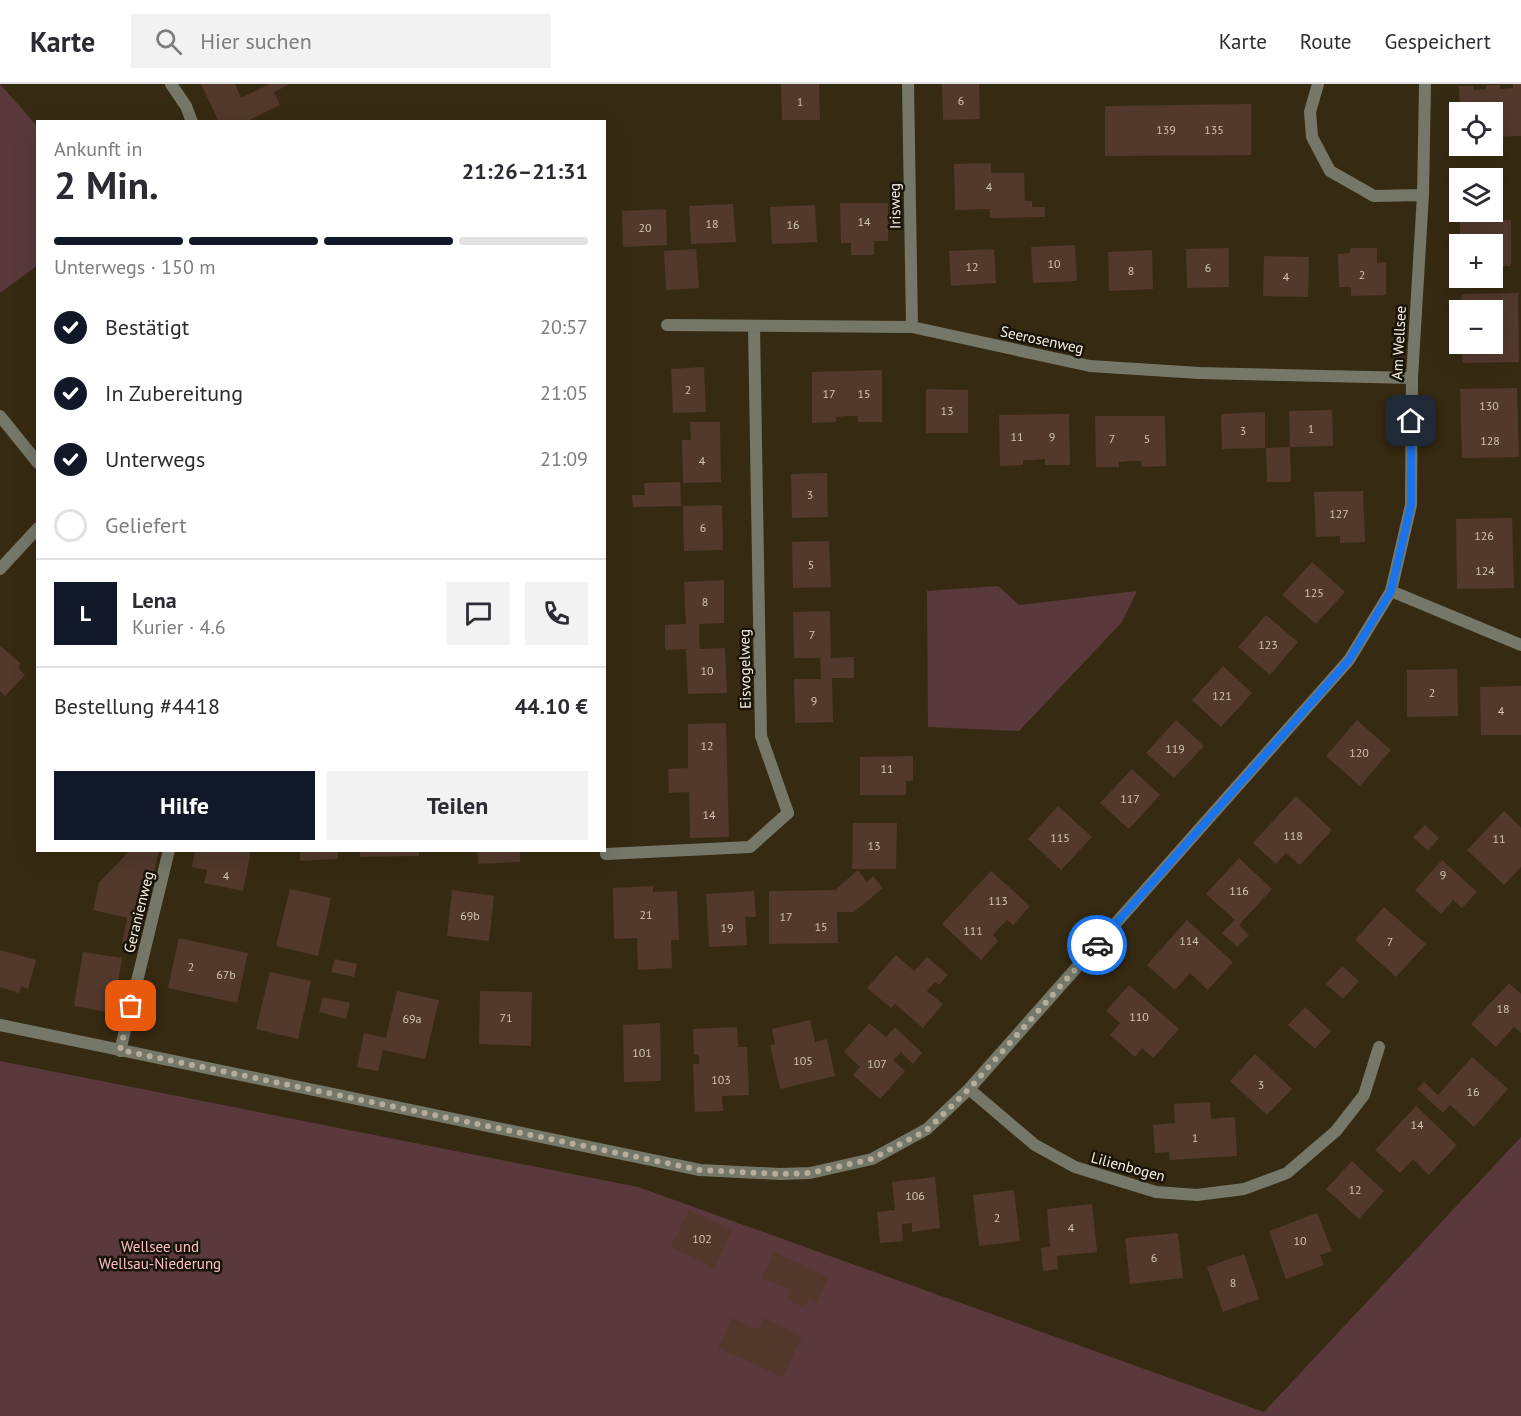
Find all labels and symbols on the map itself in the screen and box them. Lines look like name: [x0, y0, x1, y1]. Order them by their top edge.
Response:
house number: 6: [958, 93, 964, 108]
house number: 1: [797, 94, 803, 109]
house number: 139: [1156, 122, 1176, 137]
house number: 135: [1204, 122, 1224, 137]
house number: 4: [986, 179, 993, 194]
street label: Irisweg: [885, 183, 904, 229]
house number: 14: [857, 214, 871, 229]
house number: 18: [705, 216, 719, 231]
house number: 16: [786, 217, 800, 232]
house number: 20: [638, 220, 652, 235]
house number: 10: [1047, 256, 1061, 271]
house number: 12: [965, 259, 979, 274]
house number: 6: [1205, 260, 1211, 275]
house number: 8: [1128, 263, 1134, 278]
house number: 2: [1359, 267, 1365, 282]
house number: 4: [1283, 269, 1290, 284]
street label: Am Wellsee: [1387, 305, 1410, 381]
street label: Seerosenweg: [999, 321, 1086, 358]
house number: 2: [685, 382, 691, 397]
house number: 17: [822, 386, 836, 401]
house number: 15: [857, 386, 871, 401]
pin: [1385, 395, 1436, 446]
house number: 130: [1479, 398, 1499, 413]
house number: 13: [940, 403, 954, 418]
house number: 1: [1308, 421, 1314, 436]
house number: 3: [1240, 423, 1246, 438]
house number: 11: [1010, 429, 1024, 444]
house number: 9: [1049, 429, 1055, 444]
house number: 7: [1109, 431, 1115, 446]
house number: 5: [1144, 431, 1150, 446]
house number: 128: [1480, 433, 1500, 448]
house number: 4: [699, 453, 706, 468]
house number: 3: [807, 487, 813, 502]
house number: 127: [1329, 506, 1349, 521]
house number: 6: [700, 520, 706, 535]
house number: 126: [1474, 528, 1494, 543]
house number: 5: [808, 557, 814, 572]
house number: 124: [1475, 563, 1495, 578]
house number: 125: [1304, 585, 1324, 600]
house number: 8: [702, 594, 708, 609]
house number: 7: [809, 627, 815, 642]
street label: Eisvogelweg: [734, 629, 755, 709]
house number: 123: [1258, 637, 1278, 652]
house number: 10: [700, 663, 714, 678]
house number: 2: [1429, 685, 1435, 700]
house number: 121: [1212, 688, 1232, 703]
house number: 9: [811, 693, 817, 708]
house number: 4: [1498, 703, 1505, 718]
house number: 12: [700, 738, 714, 753]
house number: 119: [1165, 741, 1185, 756]
house number: 120: [1349, 745, 1369, 760]
house number: 11: [880, 761, 894, 776]
house number: 117: [1120, 791, 1140, 806]
house number: 14: [702, 807, 716, 822]
house number: 118: [1283, 828, 1303, 843]
house number: 115: [1050, 830, 1070, 845]
house number: 11: [1492, 831, 1506, 846]
house number: 13: [867, 838, 881, 853]
house number: 9: [1440, 867, 1446, 882]
house number: 4: [223, 868, 230, 883]
street label: Geranienweg: [119, 869, 158, 955]
house number: 116: [1229, 883, 1249, 898]
house number: 113: [988, 893, 1008, 908]
house number: 21: [639, 907, 653, 922]
house number: 69b: [460, 908, 480, 923]
house number: 17: [779, 909, 793, 924]
courier: [1067, 915, 1127, 975]
house number: 15: [814, 919, 828, 934]
house number: 19: [720, 920, 734, 935]
house number: 111: [963, 923, 983, 938]
house number: 114: [1179, 933, 1199, 948]
house number: 7: [1387, 934, 1393, 949]
house number: 2: [188, 959, 194, 974]
house number: 67b: [216, 967, 236, 982]
pin: [105, 980, 156, 1031]
house number: 18: [1496, 1001, 1510, 1016]
house number: 110: [1129, 1009, 1149, 1024]
house number: 71: [499, 1010, 513, 1025]
house number: 69a: [402, 1011, 422, 1026]
house number: 101: [632, 1045, 652, 1060]
house number: 105: [793, 1053, 813, 1068]
house number: 107: [867, 1056, 887, 1071]
house number: 103: [711, 1072, 731, 1087]
house number: 3: [1258, 1077, 1264, 1092]
house number: 16: [1466, 1084, 1480, 1099]
house number: 14: [1410, 1117, 1424, 1132]
house number: 1: [1192, 1130, 1198, 1145]
street label: Lilienbogen: [1089, 1148, 1167, 1186]
house number: 12: [1348, 1182, 1362, 1197]
house number: 106: [905, 1188, 925, 1203]
house number: 2: [994, 1210, 1000, 1225]
house number: 4: [1068, 1220, 1075, 1235]
house number: 102: [692, 1231, 712, 1246]
house number: 10: [1293, 1233, 1307, 1248]
park label: Wellsee und Wellsau-Niederung: [99, 1237, 221, 1273]
house number: 6: [1151, 1250, 1157, 1265]
house number: 8: [1230, 1275, 1236, 1290]

